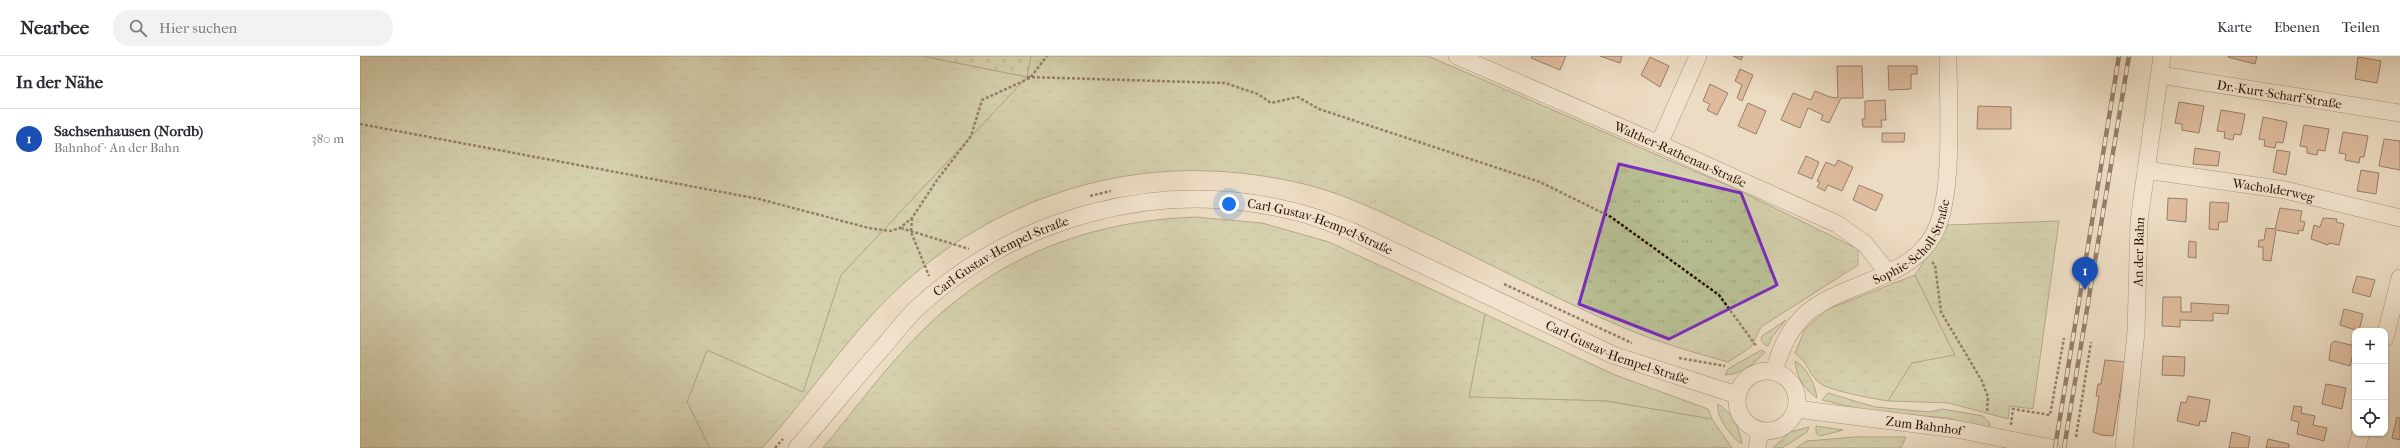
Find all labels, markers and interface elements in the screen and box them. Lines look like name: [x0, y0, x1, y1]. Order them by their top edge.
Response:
search box: [113, 10, 393, 46]
text: Nearbee: [20, 17, 89, 39]
icon: search: [127, 17, 149, 39]
text: Hier suchen: [159, 19, 237, 37]
text: Karte: [2217, 19, 2252, 36]
text: Ebenen: [2274, 19, 2320, 36]
text: Teilen: [2342, 19, 2380, 36]
text: In der Nähe: [16, 72, 103, 92]
street label: Dr.-Kurt-Scharf-Straße: [2216, 77, 2344, 111]
street label: Walther-Rathenau-Straße: [1611, 118, 1750, 190]
text: Sachsenhausen (Nordb): [54, 122, 203, 140]
text: 1: [27, 131, 31, 146]
text: 380 m: [311, 131, 344, 146]
text: Bahnhof · An der Bahn: [54, 140, 179, 155]
street label: Wacholderweg: [2231, 175, 2317, 205]
your location: [1219, 194, 1239, 214]
street label: Carl-Gustav-Hempel-Straße: [1246, 195, 1396, 258]
street label: Sophie-Scholl-Straße: [1870, 197, 1952, 287]
street label: Carl-Gustav-Hempel-Straße: [930, 212, 1071, 299]
street label: An der Bahn: [2130, 215, 2147, 288]
pin: 1: [2072, 257, 2098, 290]
street label: Carl-Gustav-Hempel-Straße: [1543, 317, 1692, 387]
map controls: [2352, 328, 2388, 436]
button: +: [2352, 328, 2388, 364]
button: −: [2352, 364, 2388, 400]
button: locate: [2352, 400, 2388, 436]
street label: Zum Bahnhof: [1885, 413, 1966, 438]

